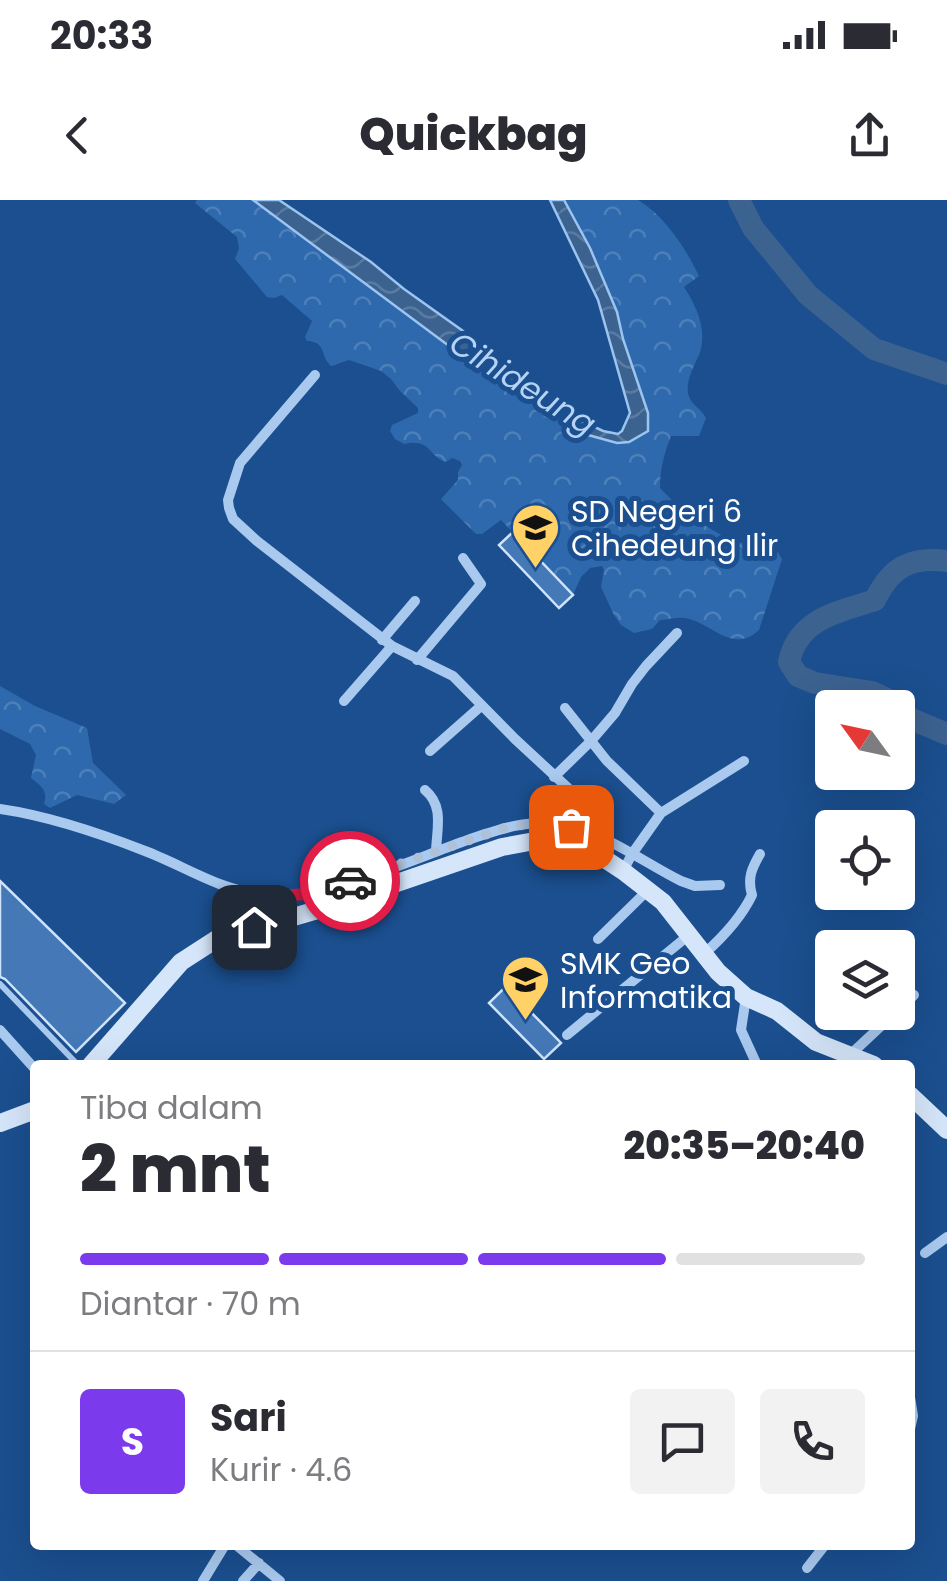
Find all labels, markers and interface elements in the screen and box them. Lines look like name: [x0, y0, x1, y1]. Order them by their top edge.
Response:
text: 20:33: [50, 9, 153, 62]
text: Quickbag: [359, 103, 588, 166]
icon: back: [50, 108, 105, 163]
icon: share: [842, 108, 897, 163]
water label: Cihideung: [441, 320, 605, 446]
place label: SD Negeri 6 Cihedeung Ilir: [571, 490, 778, 567]
school or university icon: SD Negeri 6 Cihedeung Ilir: [510, 502, 562, 570]
north arrow: [815, 690, 915, 790]
map controls: [815, 690, 915, 1030]
pin: [529, 785, 614, 870]
icon: bag: [544, 800, 599, 855]
button: locate: [815, 810, 915, 910]
courier: [300, 831, 400, 931]
icon: car: [323, 854, 378, 909]
pin: [212, 885, 297, 970]
icon: home: [227, 900, 282, 955]
button: layers: [815, 930, 915, 1030]
place label: SMK Geo Informatika: [560, 942, 732, 1019]
school or university icon: SMK Geo Informatika: [499, 954, 551, 1022]
text: Tiba dalam: [80, 1085, 263, 1130]
text: 20:35–20:40: [623, 1119, 865, 1172]
text: 2 mnt: [80, 1124, 271, 1215]
text: Diantar · 70 m: [80, 1281, 301, 1326]
button: chat: [630, 1389, 735, 1494]
button: phone: [760, 1389, 865, 1494]
text: Sari: [210, 1391, 287, 1444]
text: S: [121, 1415, 144, 1468]
text: Kurir · 4.6: [210, 1447, 352, 1492]

